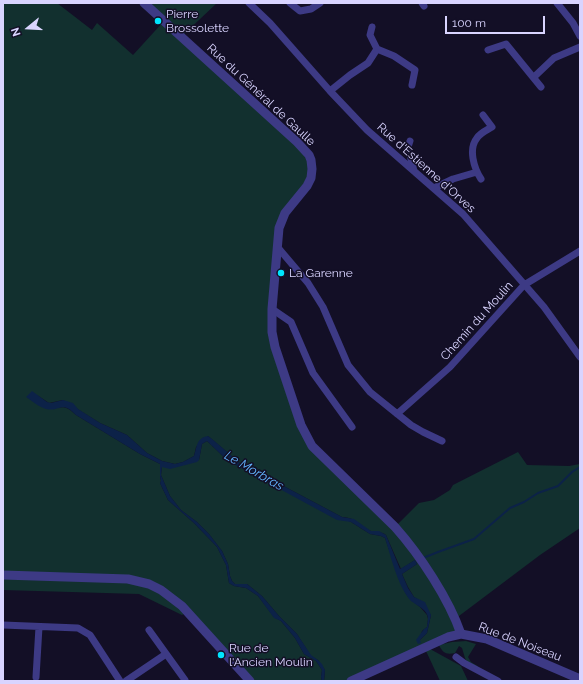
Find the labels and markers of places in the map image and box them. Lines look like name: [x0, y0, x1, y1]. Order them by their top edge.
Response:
place label: Pierre Brossolette: [166, 7, 229, 35]
marker: Pierre Brossolette: [153, 16, 163, 26]
place label: La Garenne: [289, 266, 353, 280]
marker: La Garenne: [276, 268, 286, 278]
place label: Rue de l'Ancien Moulin: [229, 641, 313, 669]
marker: Rue de l'Ancien Moulin: [216, 650, 226, 660]

